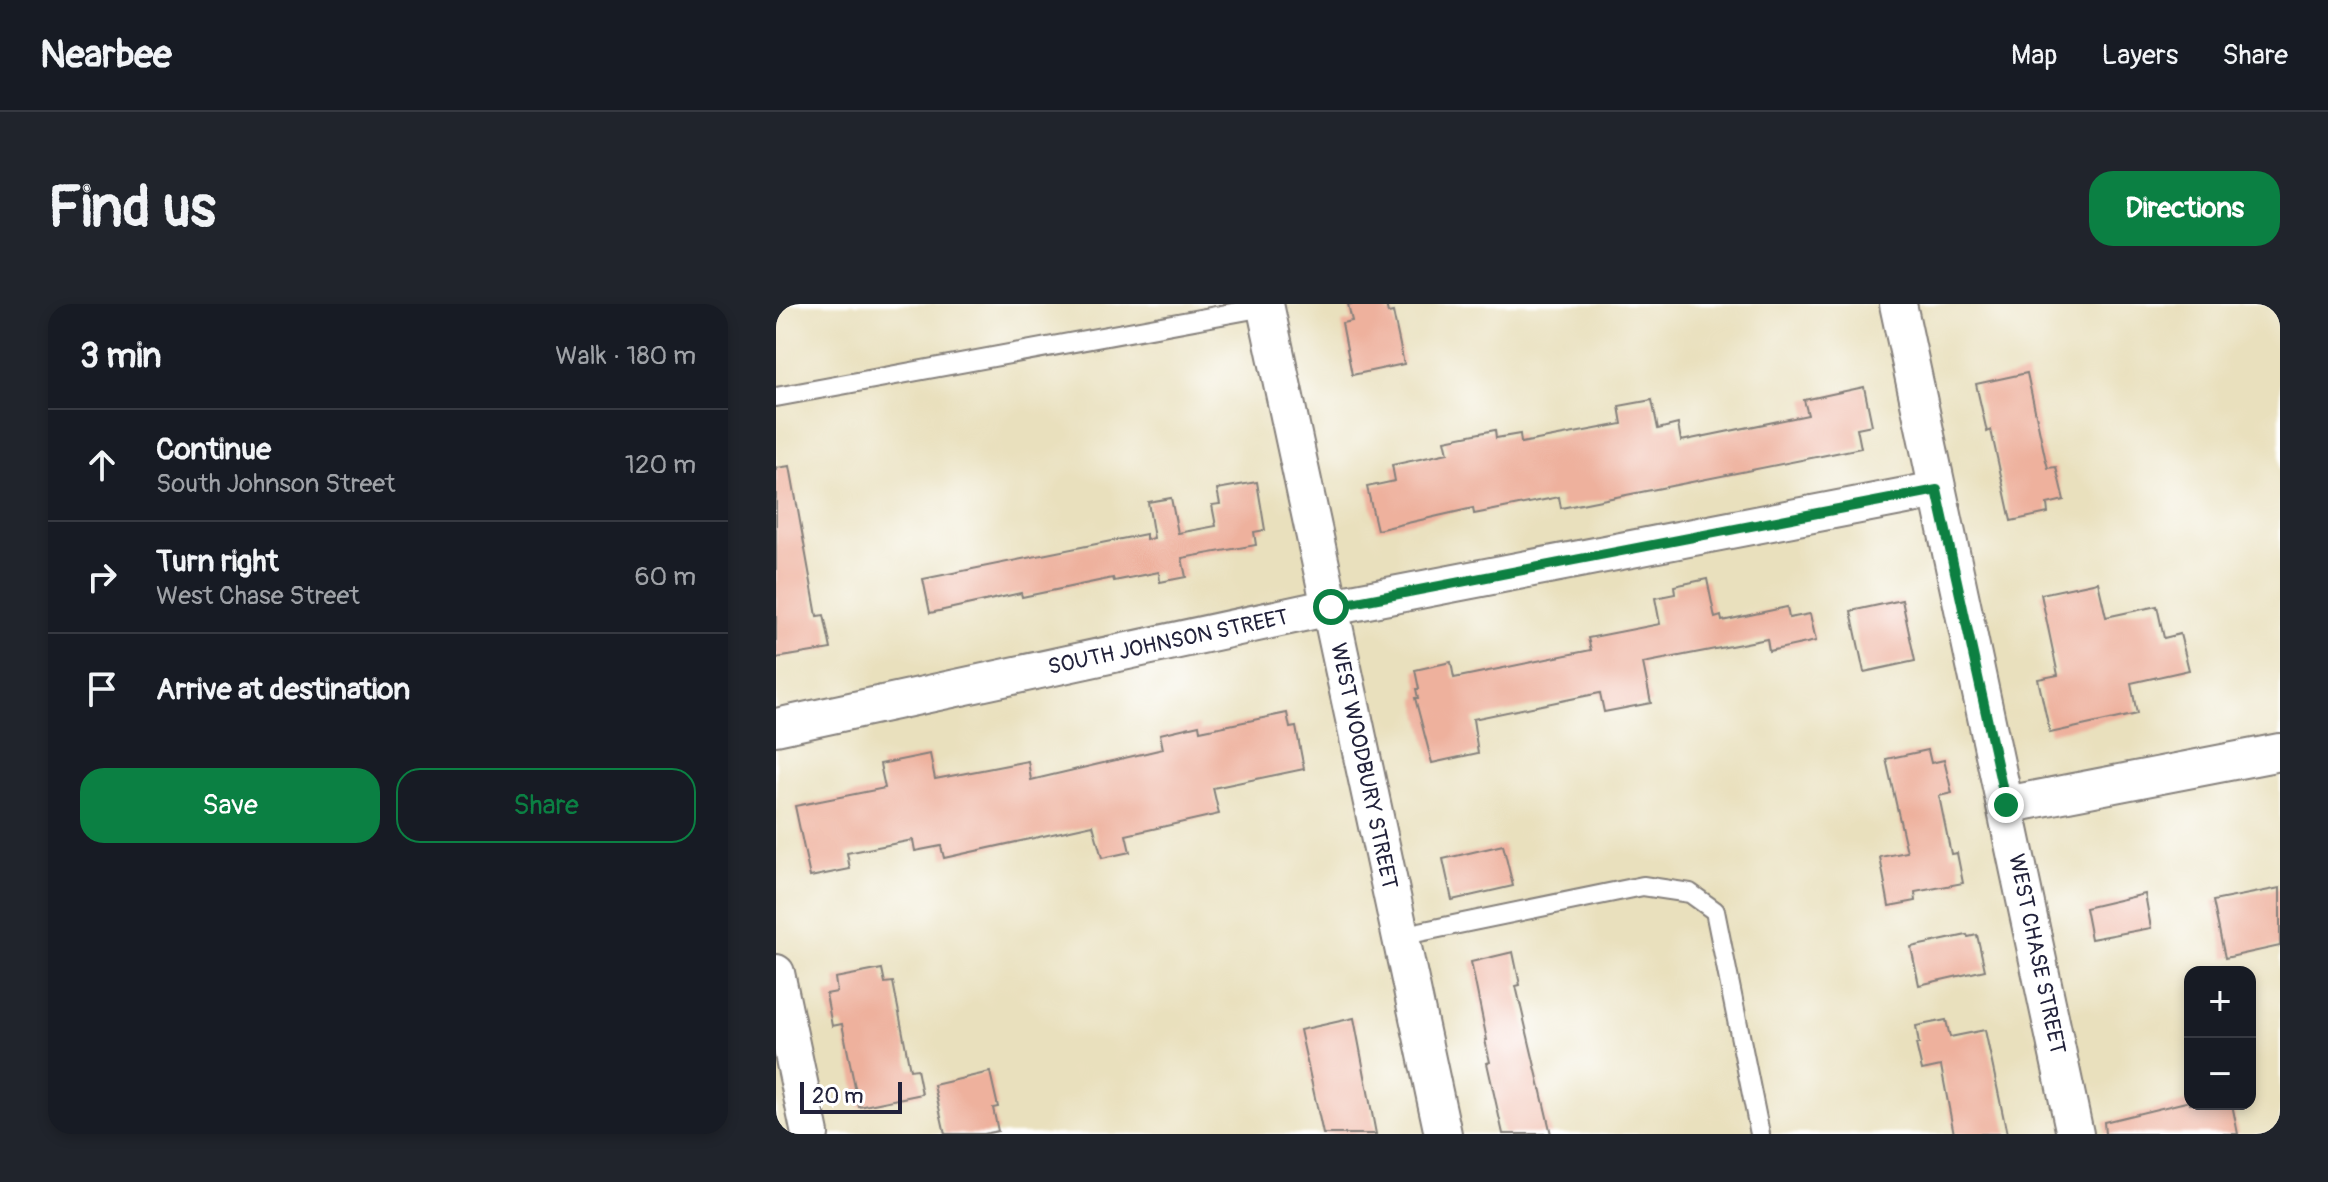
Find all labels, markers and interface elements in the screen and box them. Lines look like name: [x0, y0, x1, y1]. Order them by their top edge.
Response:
text: Nearbee: [40, 31, 172, 79]
text: Map: [2011, 38, 2057, 73]
text: Layers: [2101, 38, 2178, 73]
text: Share: [2222, 38, 2288, 73]
button: Directions: [2089, 171, 2280, 246]
text: Find us: [48, 174, 216, 243]
text: 3 min: [80, 335, 162, 378]
text: Walk · 180 m: [555, 340, 696, 372]
text: Continue: [156, 431, 271, 468]
icon: ahead: [80, 443, 124, 487]
text: 120 m: [625, 449, 696, 481]
text: South Johnson Street: [156, 468, 396, 500]
text: Turn right: [156, 543, 279, 580]
icon: right: [80, 555, 124, 599]
text: 60 m: [634, 561, 696, 593]
text: West Chase Street: [156, 580, 360, 612]
route start: [1313, 589, 1349, 625]
street label: SOUTH JOHNSON STREET: [1045, 603, 1291, 681]
street label: WEST WOODBURY STREET: [1324, 640, 1404, 892]
icon: arrive: [80, 667, 124, 711]
text: Arrive at destination: [156, 671, 410, 708]
button: Save: [80, 768, 380, 843]
button: Share: [396, 768, 696, 843]
route end: [1988, 787, 2024, 823]
street label: WEST CHASE STREET: [2002, 851, 2072, 1057]
map controls: [2184, 966, 2256, 1110]
button: +: [2184, 966, 2256, 1038]
button: −: [2184, 1038, 2256, 1110]
scale bar: [800, 1078, 902, 1114]
text: 20 m: [812, 1082, 864, 1110]

